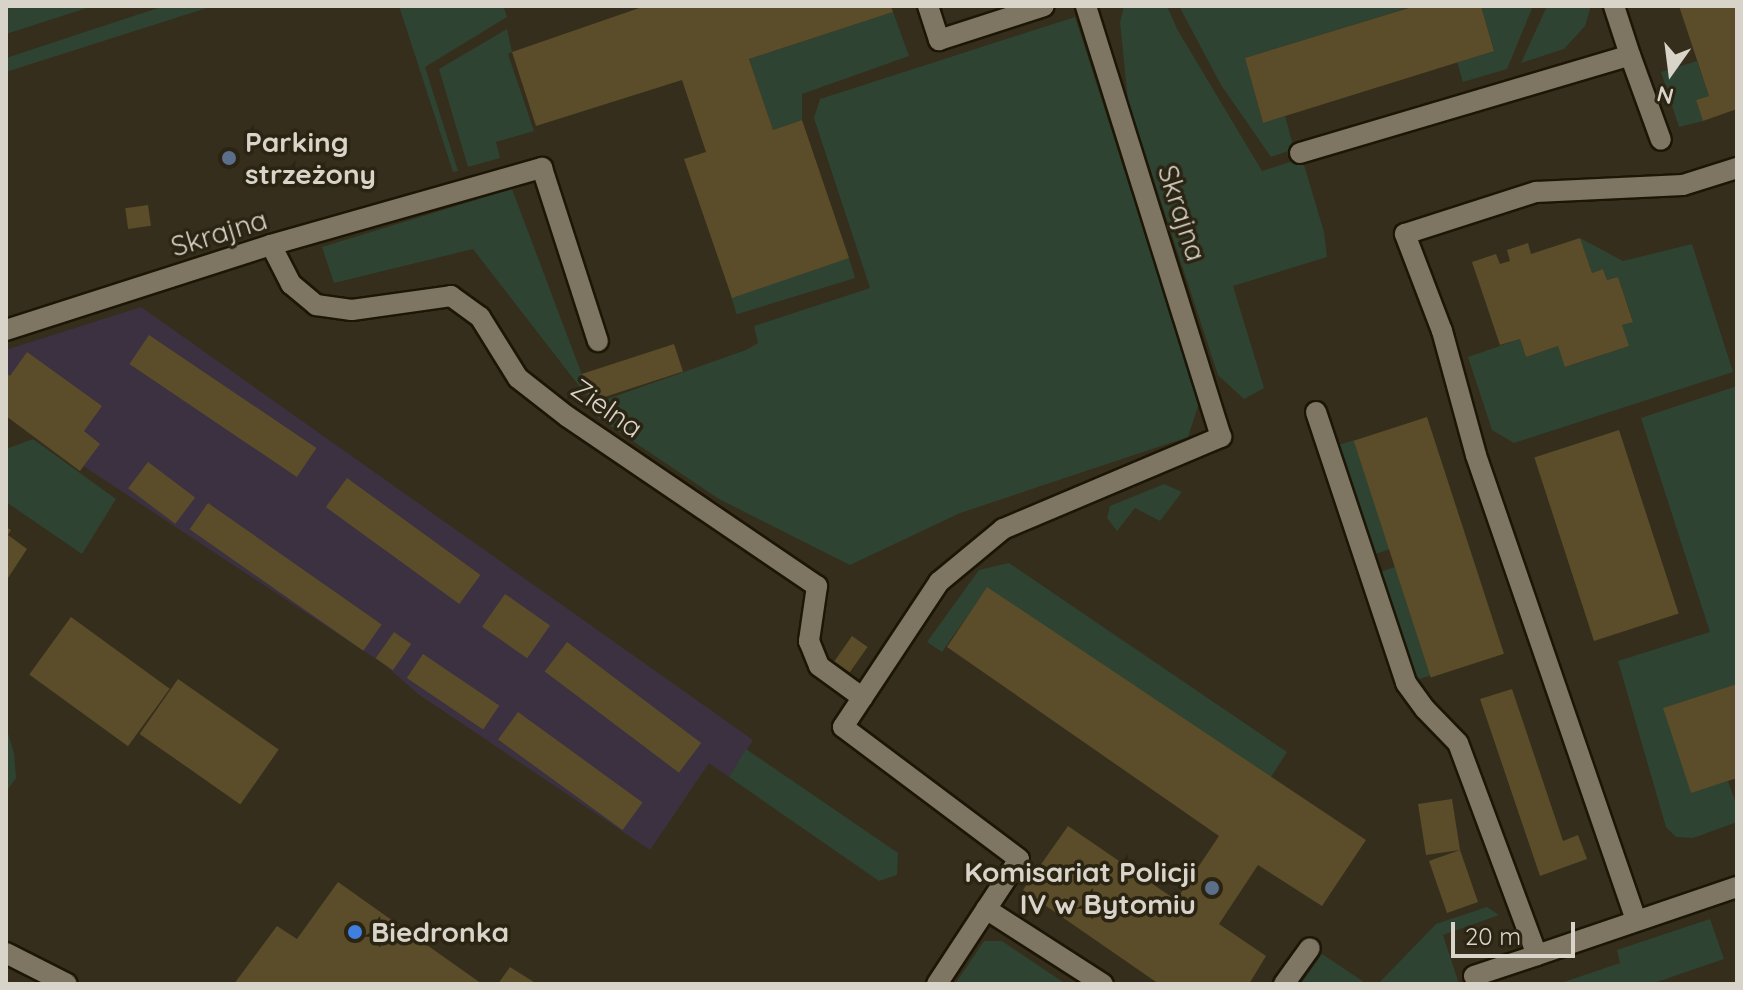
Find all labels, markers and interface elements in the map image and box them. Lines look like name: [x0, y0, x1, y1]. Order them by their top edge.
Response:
north arrow: [1631, 32, 1711, 112]
text: N: [1654, 80, 1676, 111]
place label: Parking strzeżony: [245, 125, 376, 191]
marker: Parking strzeżony: [220, 149, 238, 167]
street label: Skrajna: [1151, 161, 1213, 265]
street label: Skrajna: [167, 202, 271, 264]
street label: Zielna: [565, 371, 649, 445]
place label: Komisariat Policji IV w Bytomiu: [964, 855, 1196, 921]
marker: Komisariat Policji IV w Bytomiu: [1203, 879, 1221, 897]
scale bar: [1455, 906, 1579, 956]
place label: Biedronka: [371, 915, 509, 949]
text: 20 m: [1465, 921, 1521, 951]
marker: Biedronka: [346, 923, 364, 941]

